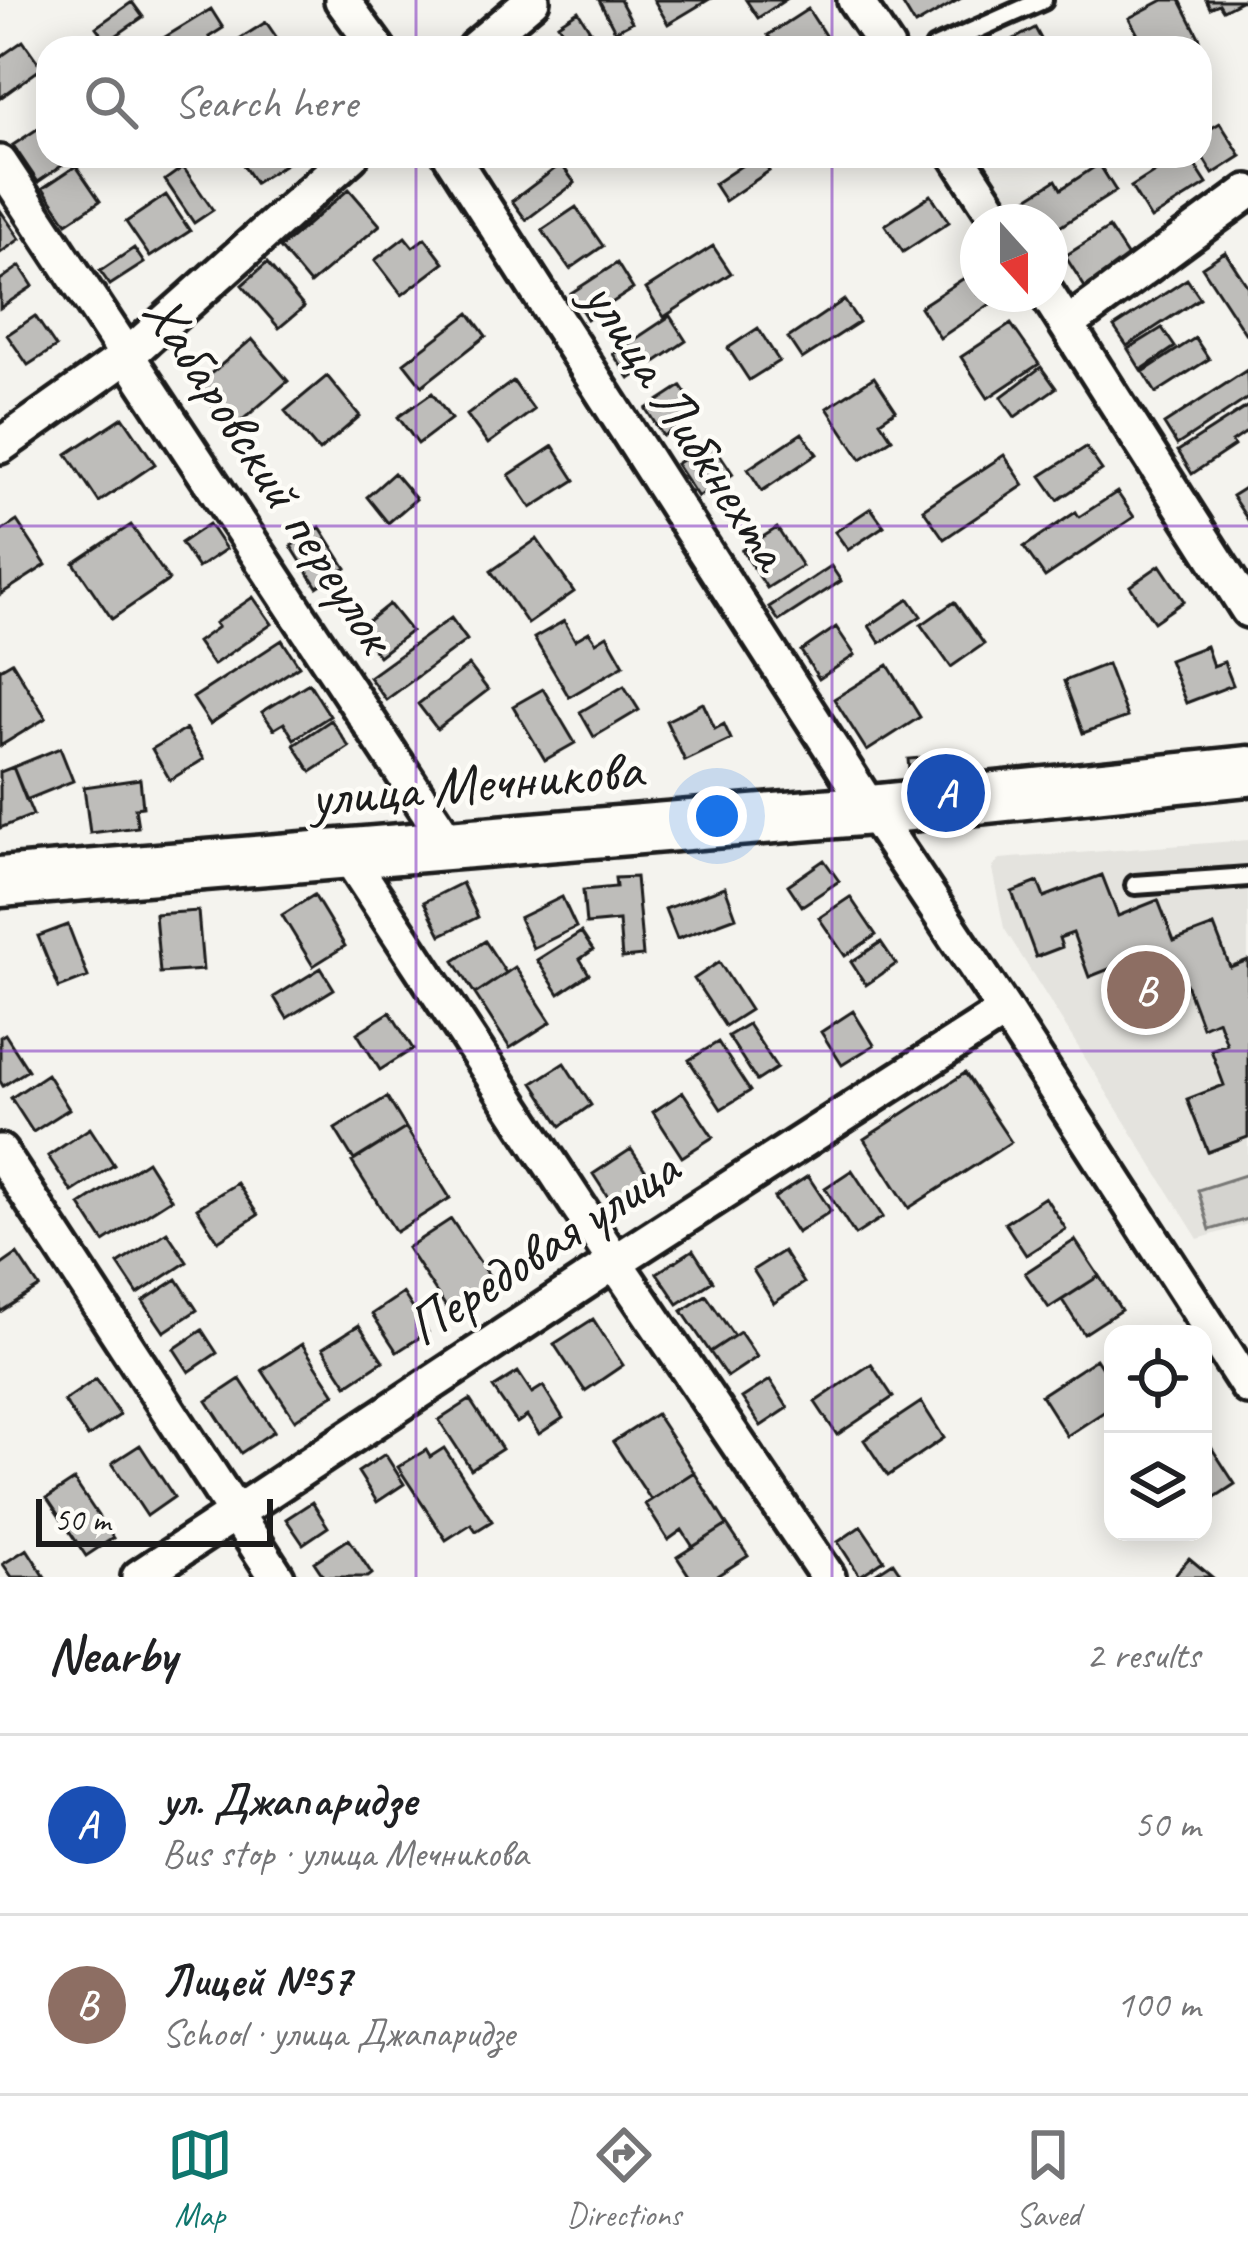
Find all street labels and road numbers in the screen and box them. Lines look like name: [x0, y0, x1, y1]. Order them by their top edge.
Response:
street label: улица Либкнехта: [565, 264, 810, 586]
street label: Хабаровский переулок: [128, 281, 415, 670]
street label: улица Мечникова: [304, 732, 649, 834]
street label: Передовая улица: [392, 1131, 694, 1362]

